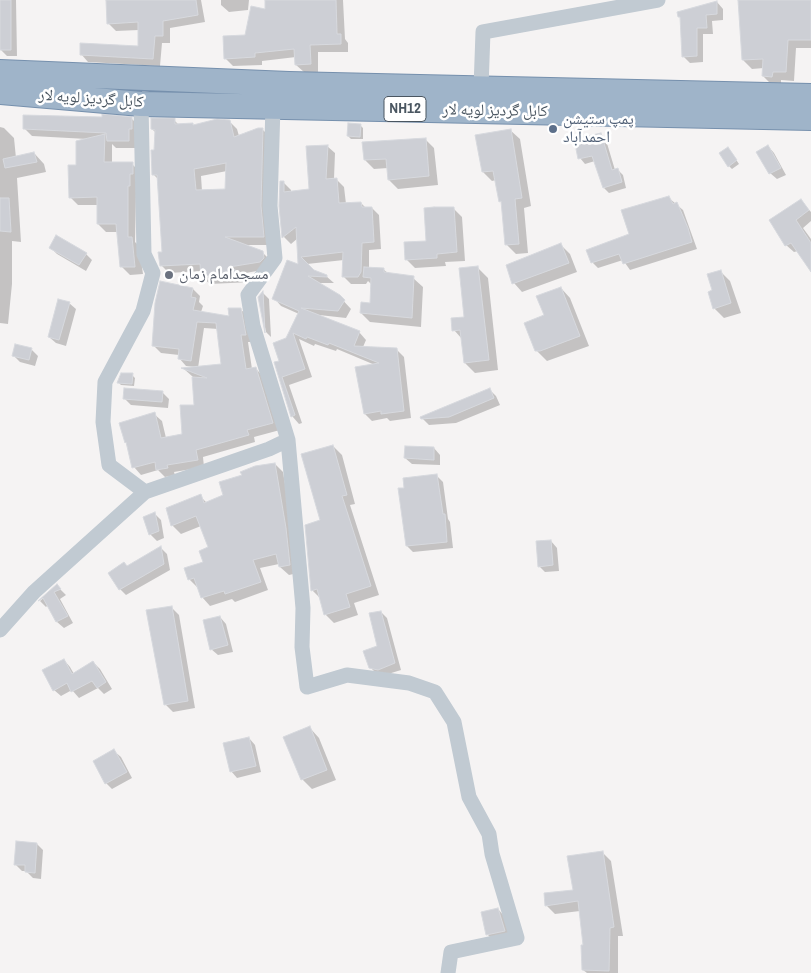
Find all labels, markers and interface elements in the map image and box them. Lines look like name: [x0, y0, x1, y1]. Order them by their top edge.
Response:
street label: کابل گردیز لویه لار: [38, 86, 144, 112]
road number: NH12: [384, 96, 426, 122]
street label: کابل گردیز لویه لار: [442, 100, 548, 122]
place label: پمپ ستیشن احمدآباد: [563, 110, 634, 148]
marker: پمپ ستیشن احمدآباد: [547, 123, 559, 135]
place label: مسجدامام زمان: [179, 265, 269, 285]
marker: مسجدامام زمان: [163, 269, 175, 281]

